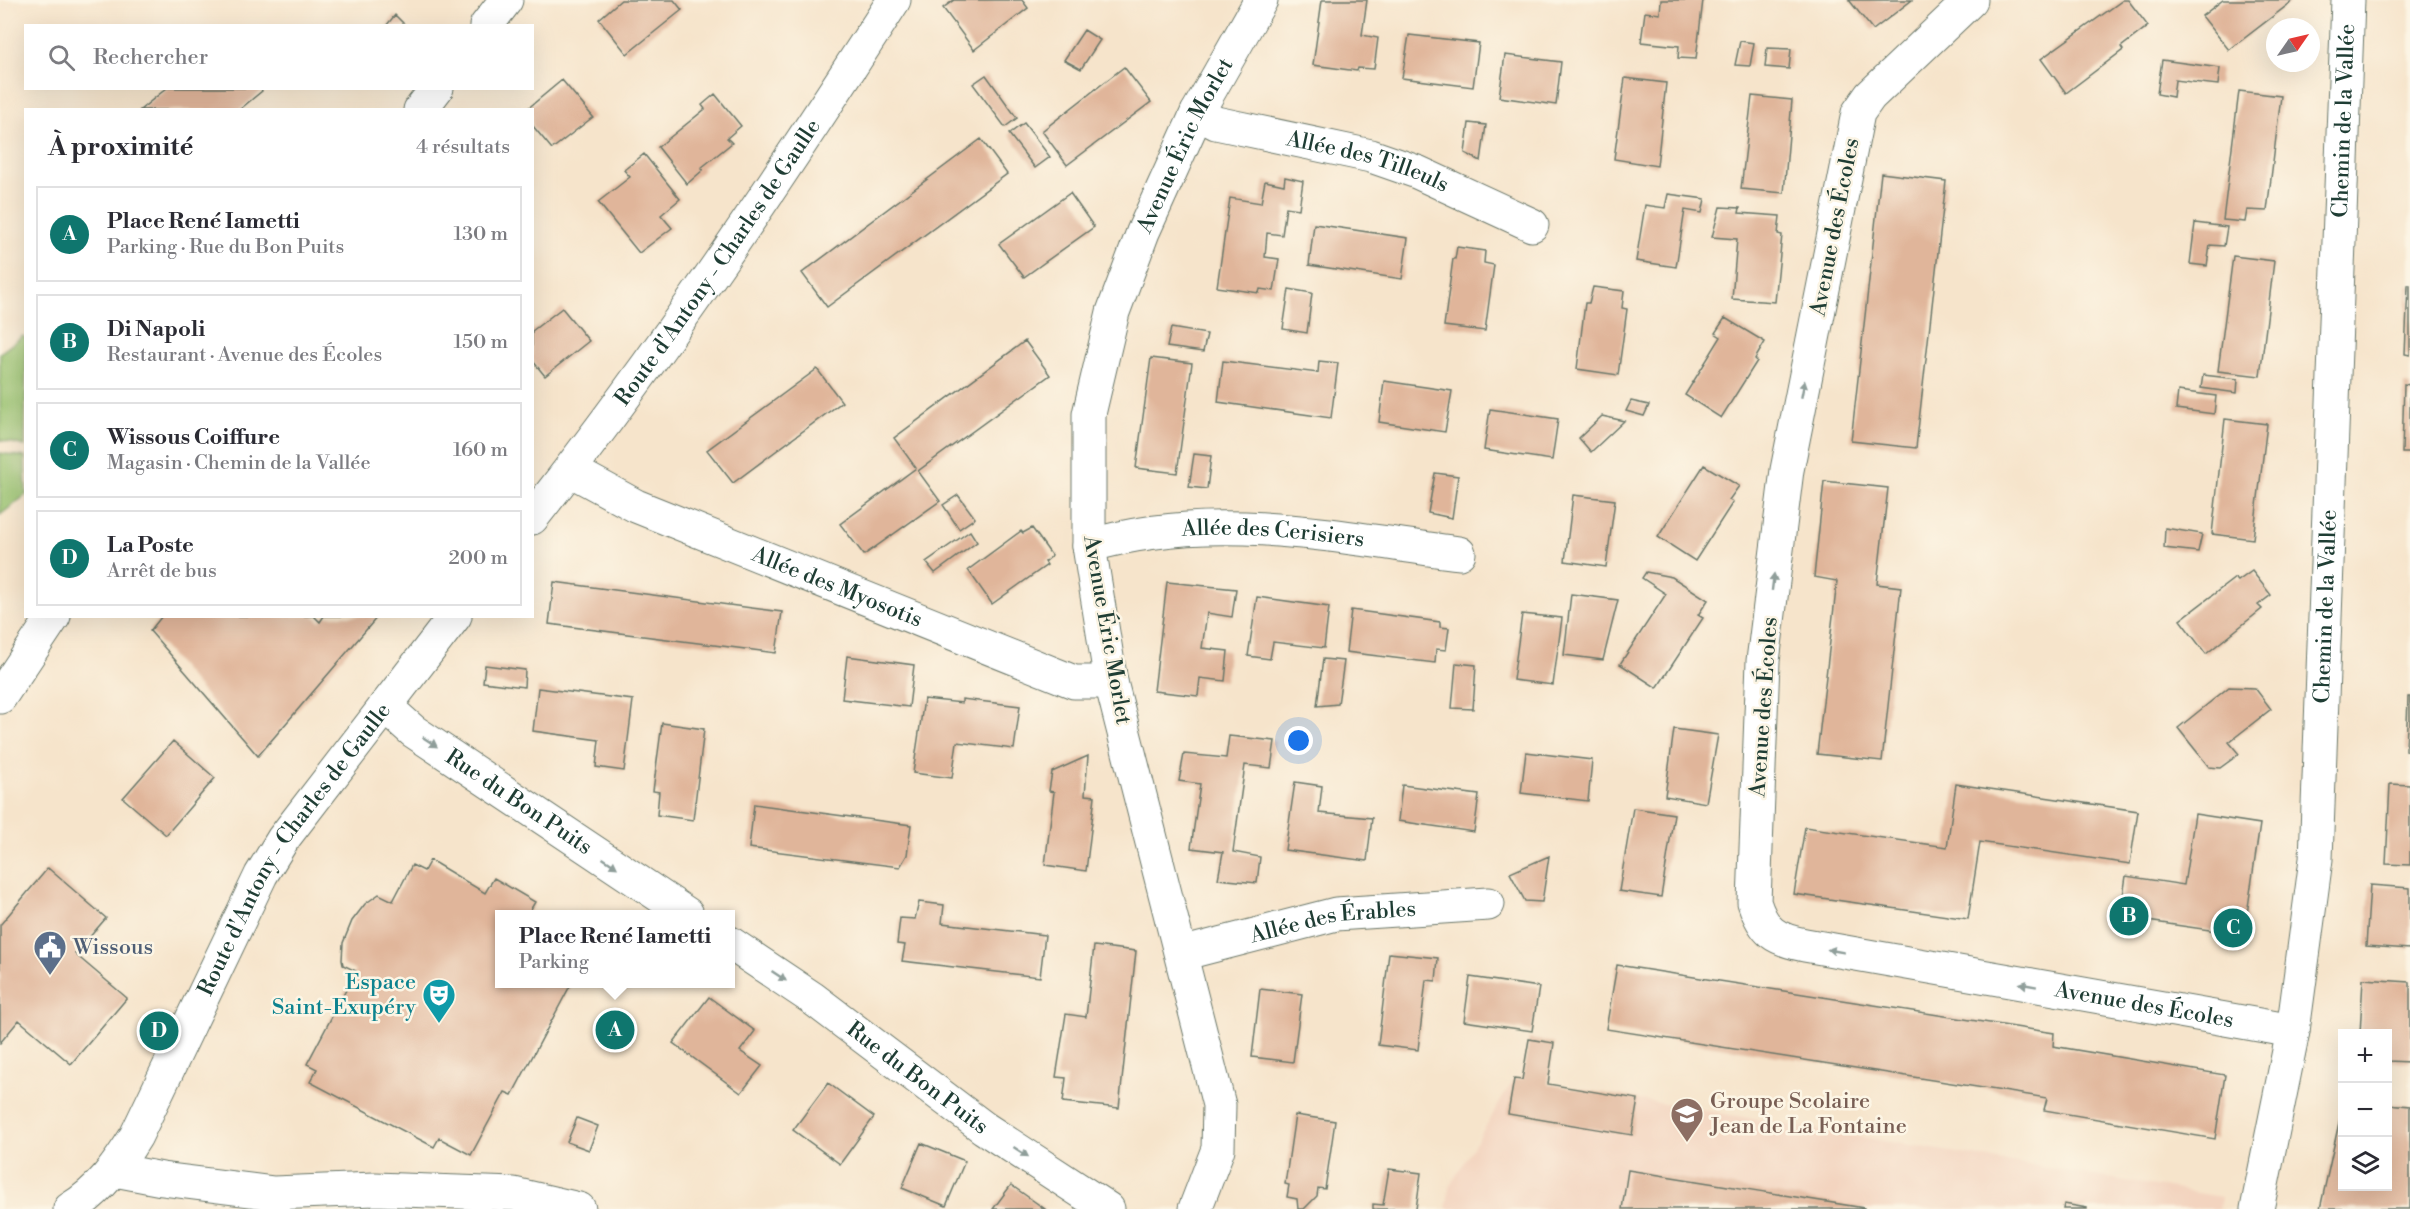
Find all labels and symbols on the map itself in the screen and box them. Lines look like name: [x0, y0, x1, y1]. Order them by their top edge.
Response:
north arrow: [2266, 18, 2320, 72]
street label: Chemin de la Vallée: [2326, 23, 2361, 218]
street label: Avenue Éric Morlet: [1130, 53, 1239, 238]
street label: Route d'Antony - Charles de Gaulle: [609, 114, 826, 411]
street label: Allée des Tilleuls: [1283, 125, 1453, 198]
street label: Avenue des Écoles: [1803, 136, 1865, 319]
one-way arrow: [1799, 379, 1808, 398]
street label: Chemin de la Vallée: [2308, 509, 2343, 704]
street label: Allée des Cerisiers: [1180, 514, 1366, 553]
street label: Avenue Éric Morlet: [1077, 532, 1138, 727]
street label: Allée des Myosotis: [747, 540, 926, 633]
one-way arrow: [1769, 572, 1778, 591]
street label: Avenue des Écoles: [1743, 616, 1784, 799]
street label: Route d'Antony - Charles de Gaulle: [192, 697, 397, 1000]
your location: [1284, 726, 1313, 755]
one-way arrow: [422, 737, 439, 748]
street label: Rue du Bon Puits: [441, 743, 597, 860]
one-way arrow: [602, 857, 618, 868]
pin: B: [2110, 894, 2148, 938]
street label: Allée des Érables: [1246, 895, 1417, 949]
pin: C: [2214, 906, 2252, 950]
public building icon: Wissous: [32, 929, 68, 976]
place label: Wissous: [72, 934, 153, 961]
one-way arrow: [1827, 946, 1846, 955]
place label: Espace Saint-Exupéry: [272, 969, 416, 1021]
one-way arrow: [771, 970, 787, 981]
street label: Avenue des Écoles: [2052, 976, 2236, 1034]
theatre icon: Espace Saint-Exupéry: [421, 977, 457, 1024]
one-way arrow: [2019, 980, 2038, 989]
pin: D: [140, 1008, 178, 1054]
pin: A: [596, 1008, 634, 1052]
street label: Rue du Bon Puits: [841, 1016, 994, 1140]
place label: Groupe Scolaire Jean de La Fontaine: [1709, 1088, 1907, 1140]
school or university icon: Groupe Scolaire Jean de La Fontaine: [1669, 1096, 1705, 1143]
one-way arrow: [1013, 1147, 1030, 1158]

